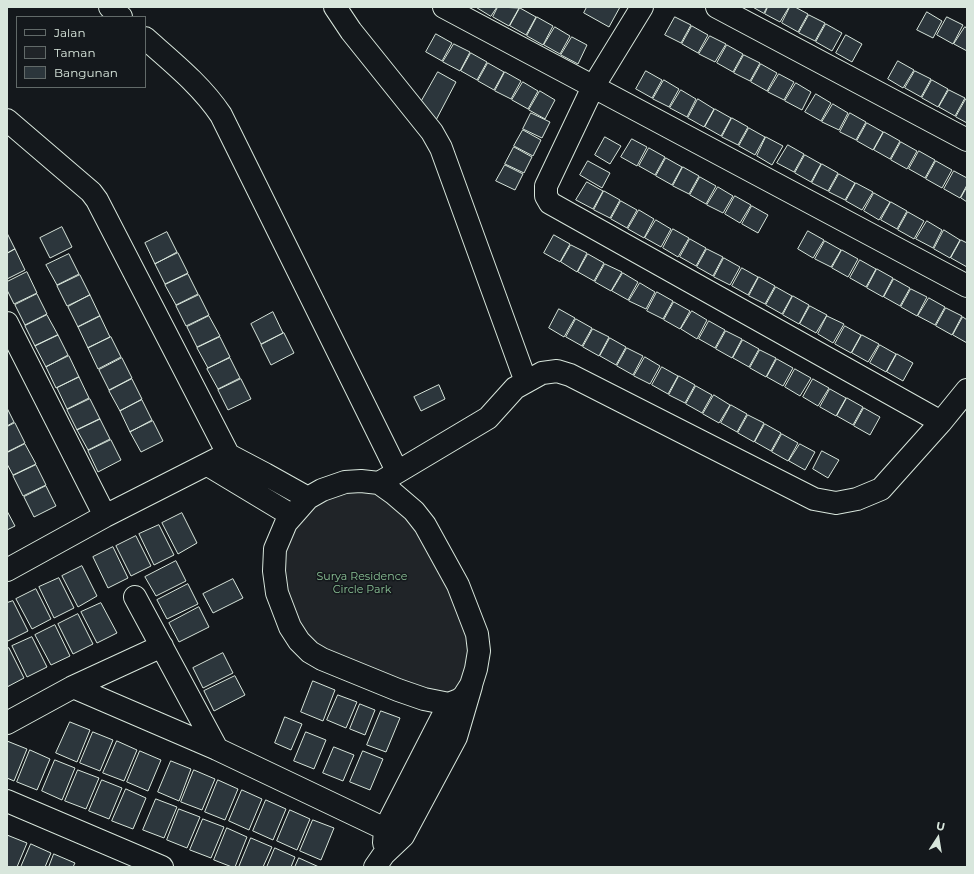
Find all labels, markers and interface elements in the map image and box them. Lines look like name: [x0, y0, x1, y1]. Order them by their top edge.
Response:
legend: [16, 16, 146, 88]
text: Jalan: [54, 25, 86, 40]
text: Taman: [54, 45, 96, 60]
text: Bangunan: [54, 65, 118, 80]
park label: Surya Residence Circle Park: [317, 570, 407, 596]
north arrow: [918, 818, 958, 858]
text: U: [935, 819, 946, 834]

